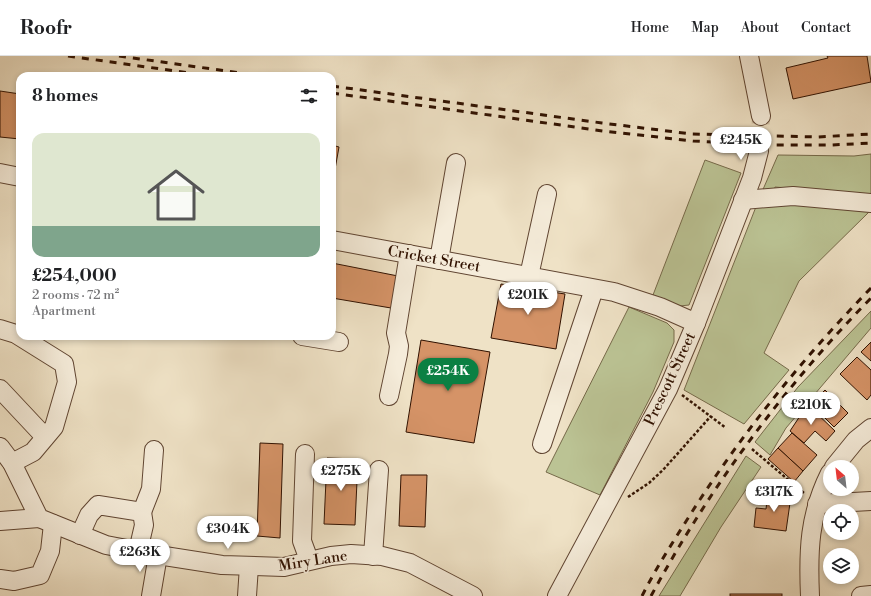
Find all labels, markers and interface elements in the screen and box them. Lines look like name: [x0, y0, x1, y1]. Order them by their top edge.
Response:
text: Roofr: [20, 16, 72, 40]
text: Home: [631, 19, 669, 37]
text: Map: [691, 19, 719, 37]
text: About: [741, 19, 779, 37]
text: Contact: [801, 19, 851, 37]
text: 8 homes: [32, 85, 98, 107]
icon: filters: [298, 85, 320, 107]
pin: £245K: [713, 127, 769, 161]
text: £245K: [720, 132, 762, 148]
icon: home: [140, 159, 212, 231]
street label: Cricket Street: [386, 241, 483, 277]
text: £254,000: [32, 265, 117, 287]
pin: £201K: [500, 282, 556, 316]
text: 2 rooms · 72 m²: [32, 287, 119, 303]
text: £201K: [507, 287, 549, 303]
text: Apartment: [32, 303, 96, 319]
street label: Prescott Street: [640, 329, 700, 429]
pin: £254K: [420, 358, 476, 392]
text: £254K: [427, 363, 469, 379]
pin: £210K: [783, 392, 839, 426]
text: £210K: [790, 397, 832, 413]
pin: £275K: [313, 458, 369, 492]
north arrow: [823, 460, 859, 496]
map controls: [823, 460, 859, 584]
text: £275K: [320, 463, 362, 479]
pin: £317K: [746, 479, 802, 513]
text: £317K: [755, 484, 793, 500]
button: locate: [823, 504, 859, 540]
pin: £304K: [200, 516, 256, 550]
text: £304K: [206, 521, 250, 537]
pin: £263K: [112, 539, 168, 573]
text: £263K: [119, 544, 161, 560]
street label: Miry Lane: [277, 546, 349, 576]
button: layers: [823, 548, 859, 584]

